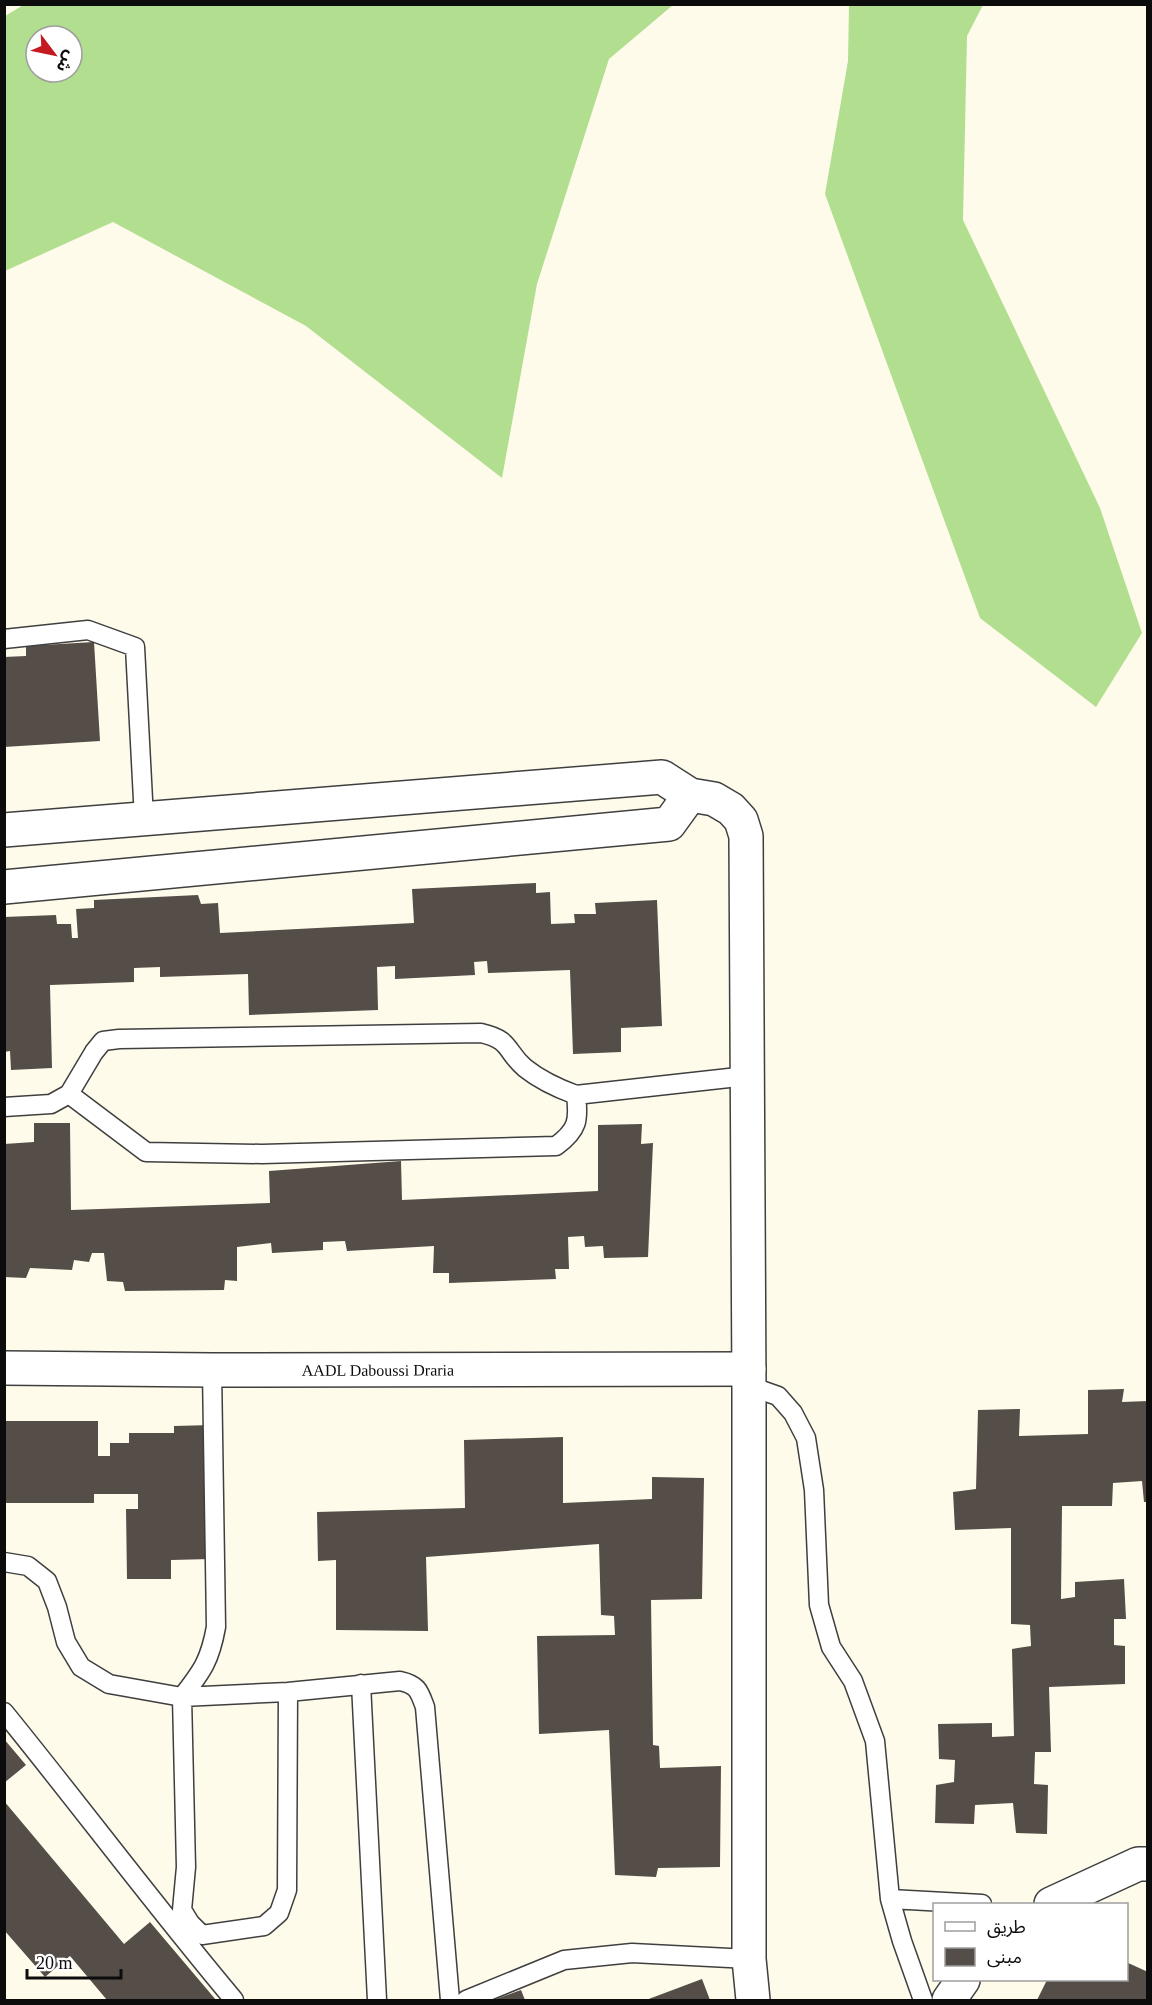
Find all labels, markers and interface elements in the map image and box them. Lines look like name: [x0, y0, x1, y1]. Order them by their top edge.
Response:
north arrow: [24, 24, 84, 84]
text: ش: [52, 47, 79, 76]
street label: AADL Daboussi Draria: [302, 1361, 454, 1378]
legend: [933, 1903, 1128, 1981]
text: طريق: [987, 1917, 1026, 1938]
scale bar: [27, 1942, 122, 1980]
text: مبنى: [987, 1947, 1022, 1968]
text: 20 m: [36, 1953, 73, 1973]

